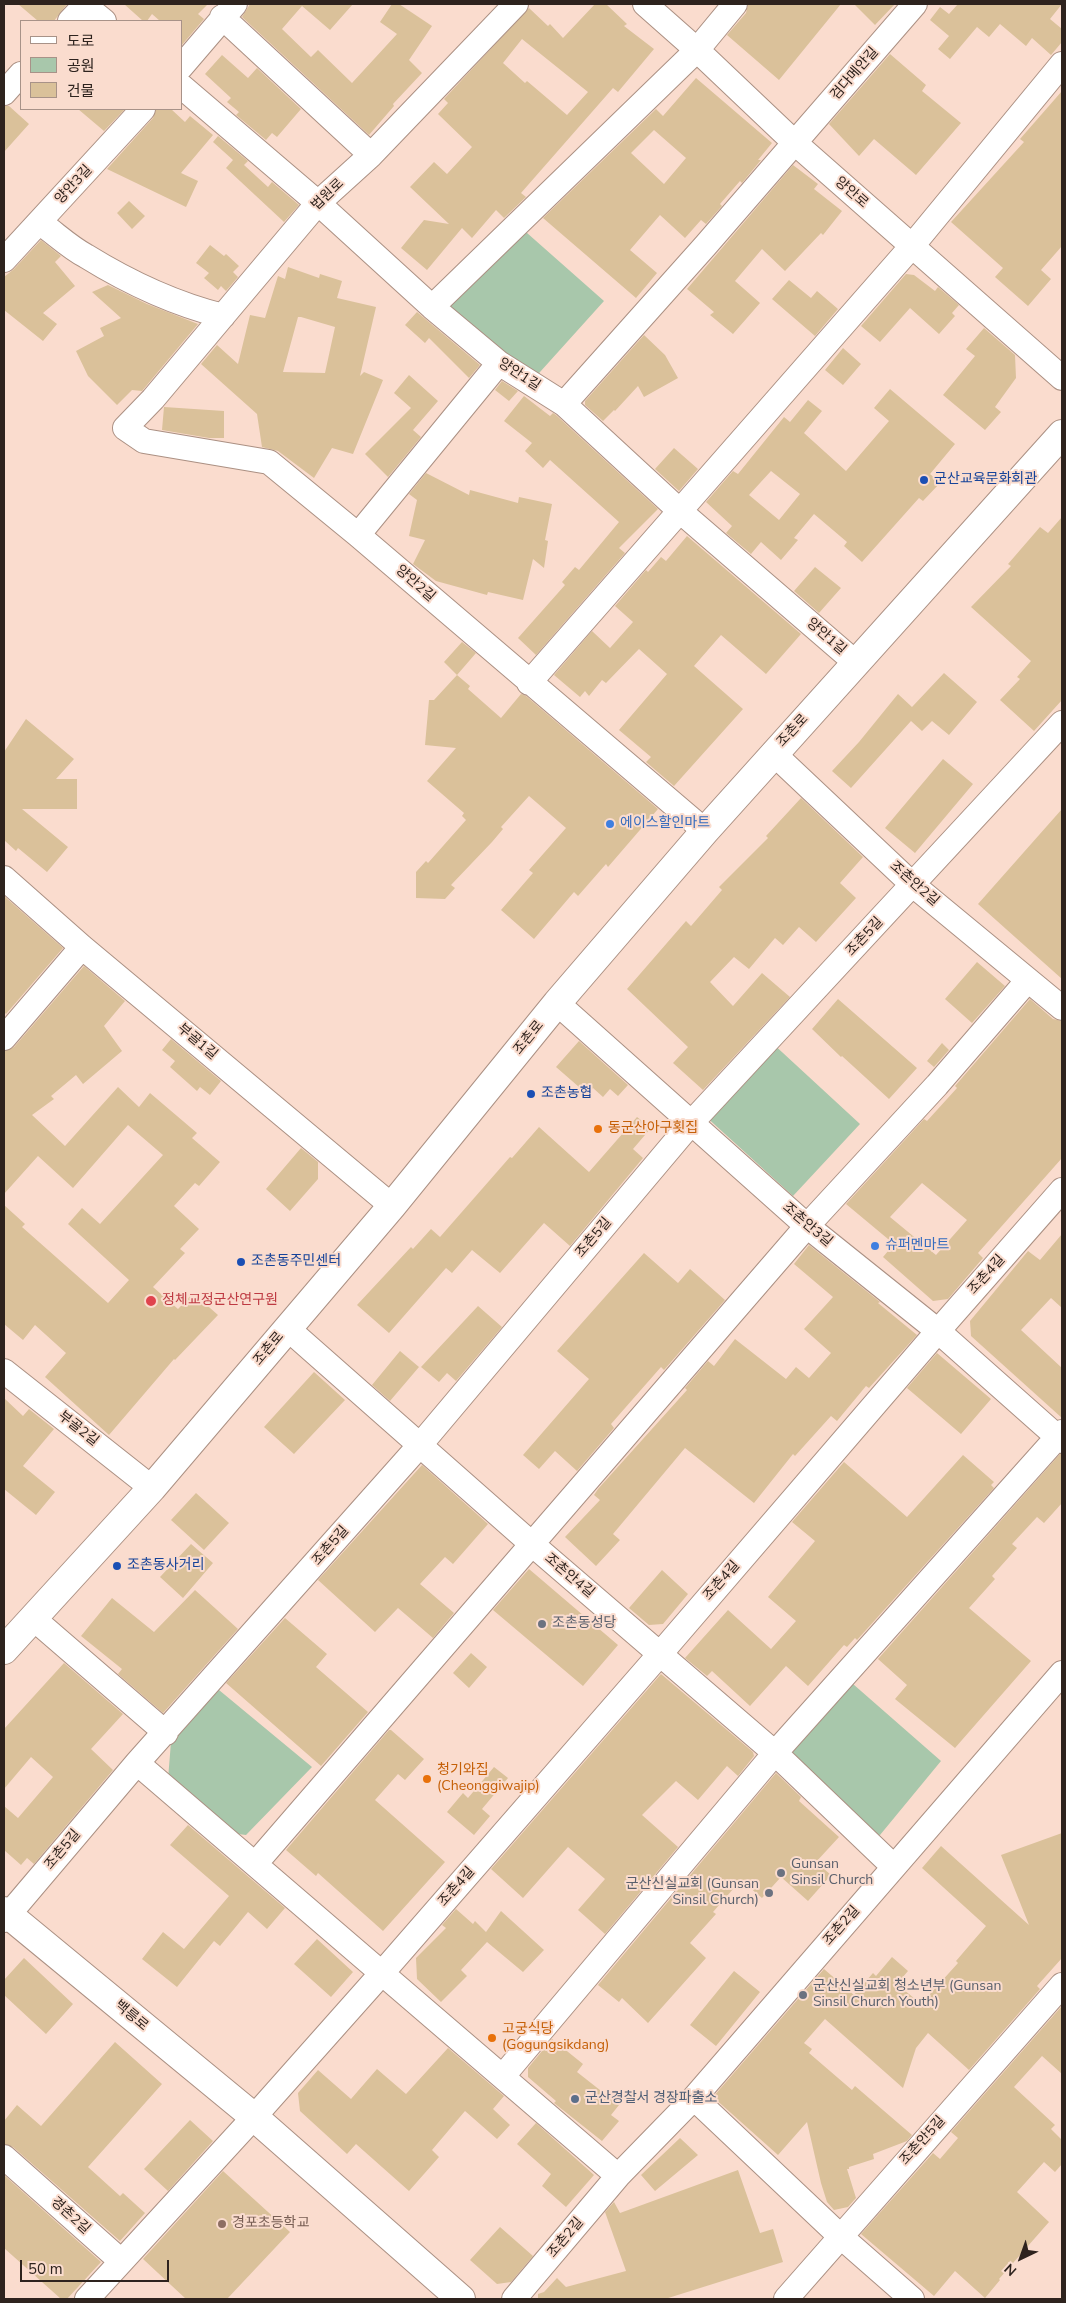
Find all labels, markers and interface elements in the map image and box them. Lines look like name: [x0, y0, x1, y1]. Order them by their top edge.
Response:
legend: [20, 20, 182, 110]
text: 도로: [67, 31, 95, 51]
street label: 검다메안길: [828, 44, 882, 104]
text: 공원: [67, 56, 95, 76]
text: 건물: [67, 81, 95, 101]
street label: 양안3길: [52, 162, 96, 208]
street label: 양안로: [831, 174, 871, 212]
street label: 법원로: [308, 176, 348, 214]
street label: 양안1길: [495, 355, 543, 395]
place label: 군산교육문화회관: [934, 472, 1037, 488]
marker: 군산교육문화회관: [918, 474, 930, 486]
street label: 양안2길: [392, 562, 438, 606]
street label: 양안1길: [803, 615, 849, 659]
street label: 조촌로: [774, 711, 812, 751]
place label: 에이스할인마트: [620, 816, 710, 832]
marker: 에이스할인마트: [604, 818, 616, 830]
street label: 조촌안2길: [886, 858, 942, 910]
street label: 조촌5길: [843, 914, 887, 960]
street label: 조촌로: [510, 1018, 548, 1058]
street label: 부골1길: [174, 1020, 220, 1064]
place label: 조촌농협: [541, 1086, 593, 1102]
marker: 조촌농협: [525, 1088, 537, 1100]
place label: 동군산아구횟집: [608, 1121, 698, 1137]
marker: 동군산아구횟집: [592, 1123, 604, 1135]
street label: 조촌안3길: [779, 1199, 835, 1251]
street label: 조촌5길: [572, 1215, 616, 1261]
place label: 슈퍼멘마트: [885, 1238, 949, 1254]
marker: 슈퍼멘마트: [869, 1240, 881, 1252]
street label: 조촌4길: [965, 1252, 1009, 1298]
place label: 조촌동주민센터: [251, 1254, 341, 1270]
marker: 조촌동주민센터: [235, 1256, 247, 1268]
place label: 정체교정군산연구원: [162, 1293, 278, 1309]
marker: 정체교정군산연구원: [144, 1294, 158, 1308]
street label: 조촌로: [250, 1329, 288, 1369]
street label: 부골2길: [54, 1408, 102, 1450]
street label: 조촌5길: [309, 1523, 353, 1569]
street label: 조촌안4길: [541, 1550, 597, 1602]
place label: 조촌동사거리: [127, 1558, 204, 1574]
street label: 조촌4길: [700, 1558, 744, 1604]
marker: 조촌동사거리: [111, 1560, 123, 1572]
place label: 조촌동성당: [552, 1616, 616, 1632]
marker: 조촌동성당: [536, 1618, 548, 1630]
place label: 청기와집 (Cheonggiwajip): [437, 1763, 540, 1795]
marker: 청기와집 (Cheonggiwajip): [421, 1773, 433, 1785]
street label: 조촌5길: [41, 1827, 85, 1873]
place label: Gunsan Sinsil Church: [791, 1857, 873, 1890]
street label: 조촌4길: [435, 1864, 479, 1910]
marker: Gunsan Sinsil Church: [775, 1867, 787, 1879]
place label: 군산신실교회 (Gunsan Sinsil Church): [626, 1877, 759, 1910]
marker: 군산신실교회 (Gunsan Sinsil Church): [763, 1887, 775, 1899]
street label: 조촌2길: [820, 1903, 864, 1949]
place label: 군산신실교회 청소년부 (Gunsan Sinsil Church Youth): [813, 1979, 1001, 2011]
marker: 군산신실교회 청소년부 (Gunsan Sinsil Church Youth): [797, 1989, 809, 2001]
street label: 백릉로: [111, 1997, 151, 2035]
place label: 고궁식당 (Gogungsikdang): [502, 2022, 609, 2054]
marker: 고궁식당 (Gogungsikdang): [486, 2032, 498, 2044]
place label: 군산경찰서 경장파출소: [585, 2091, 717, 2107]
marker: 군산경찰서 경장파출소: [569, 2093, 581, 2105]
street label: 조촌안5길: [897, 2113, 949, 2169]
street label: 경촌2길: [47, 2194, 93, 2238]
street label: 조촌2길: [544, 2215, 588, 2261]
place label: 경포초등학교: [232, 2216, 309, 2232]
marker: 경포초등학교: [216, 2218, 228, 2230]
north arrow: [996, 2233, 1046, 2283]
scale bar: [22, 2250, 171, 2282]
text: 50 m: [28, 2259, 63, 2279]
text: N: [1000, 2259, 1021, 2280]

